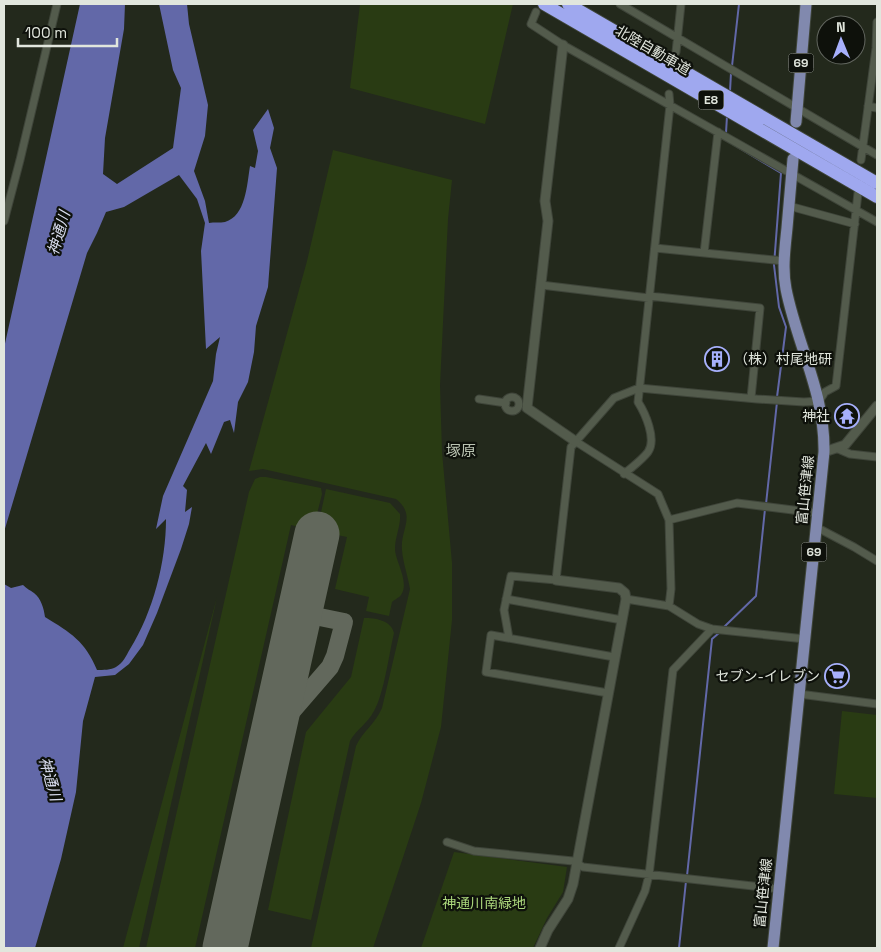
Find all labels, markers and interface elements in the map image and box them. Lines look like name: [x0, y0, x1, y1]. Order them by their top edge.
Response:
scale bar: [18, 15, 116, 47]
north arrow: [816, 15, 866, 65]
text: N: [836, 18, 846, 36]
street label: 北陸自動車道: [612, 21, 694, 79]
text: 100 m: [25, 23, 67, 42]
road number: 69: [788, 54, 814, 72]
road number: E8: [698, 90, 724, 110]
water label: 神通川: [43, 207, 74, 257]
building icon: （株）村尾地研: [704, 346, 730, 372]
place label: （株）村尾地研: [734, 350, 832, 368]
temple icon: 神社: [834, 403, 860, 429]
place label: 神社: [802, 407, 830, 425]
district label: 塚原: [446, 441, 476, 460]
street label: 富山笹津線: [792, 454, 818, 526]
road number: 69: [802, 542, 826, 562]
supermarket icon: セブン-イレブン: [824, 663, 850, 689]
place label: セブン-イレブン: [716, 667, 820, 685]
water label: 神通川: [35, 755, 66, 805]
street label: 富山笹津線: [750, 857, 776, 929]
park label: 神通川南緑地: [442, 894, 526, 912]

